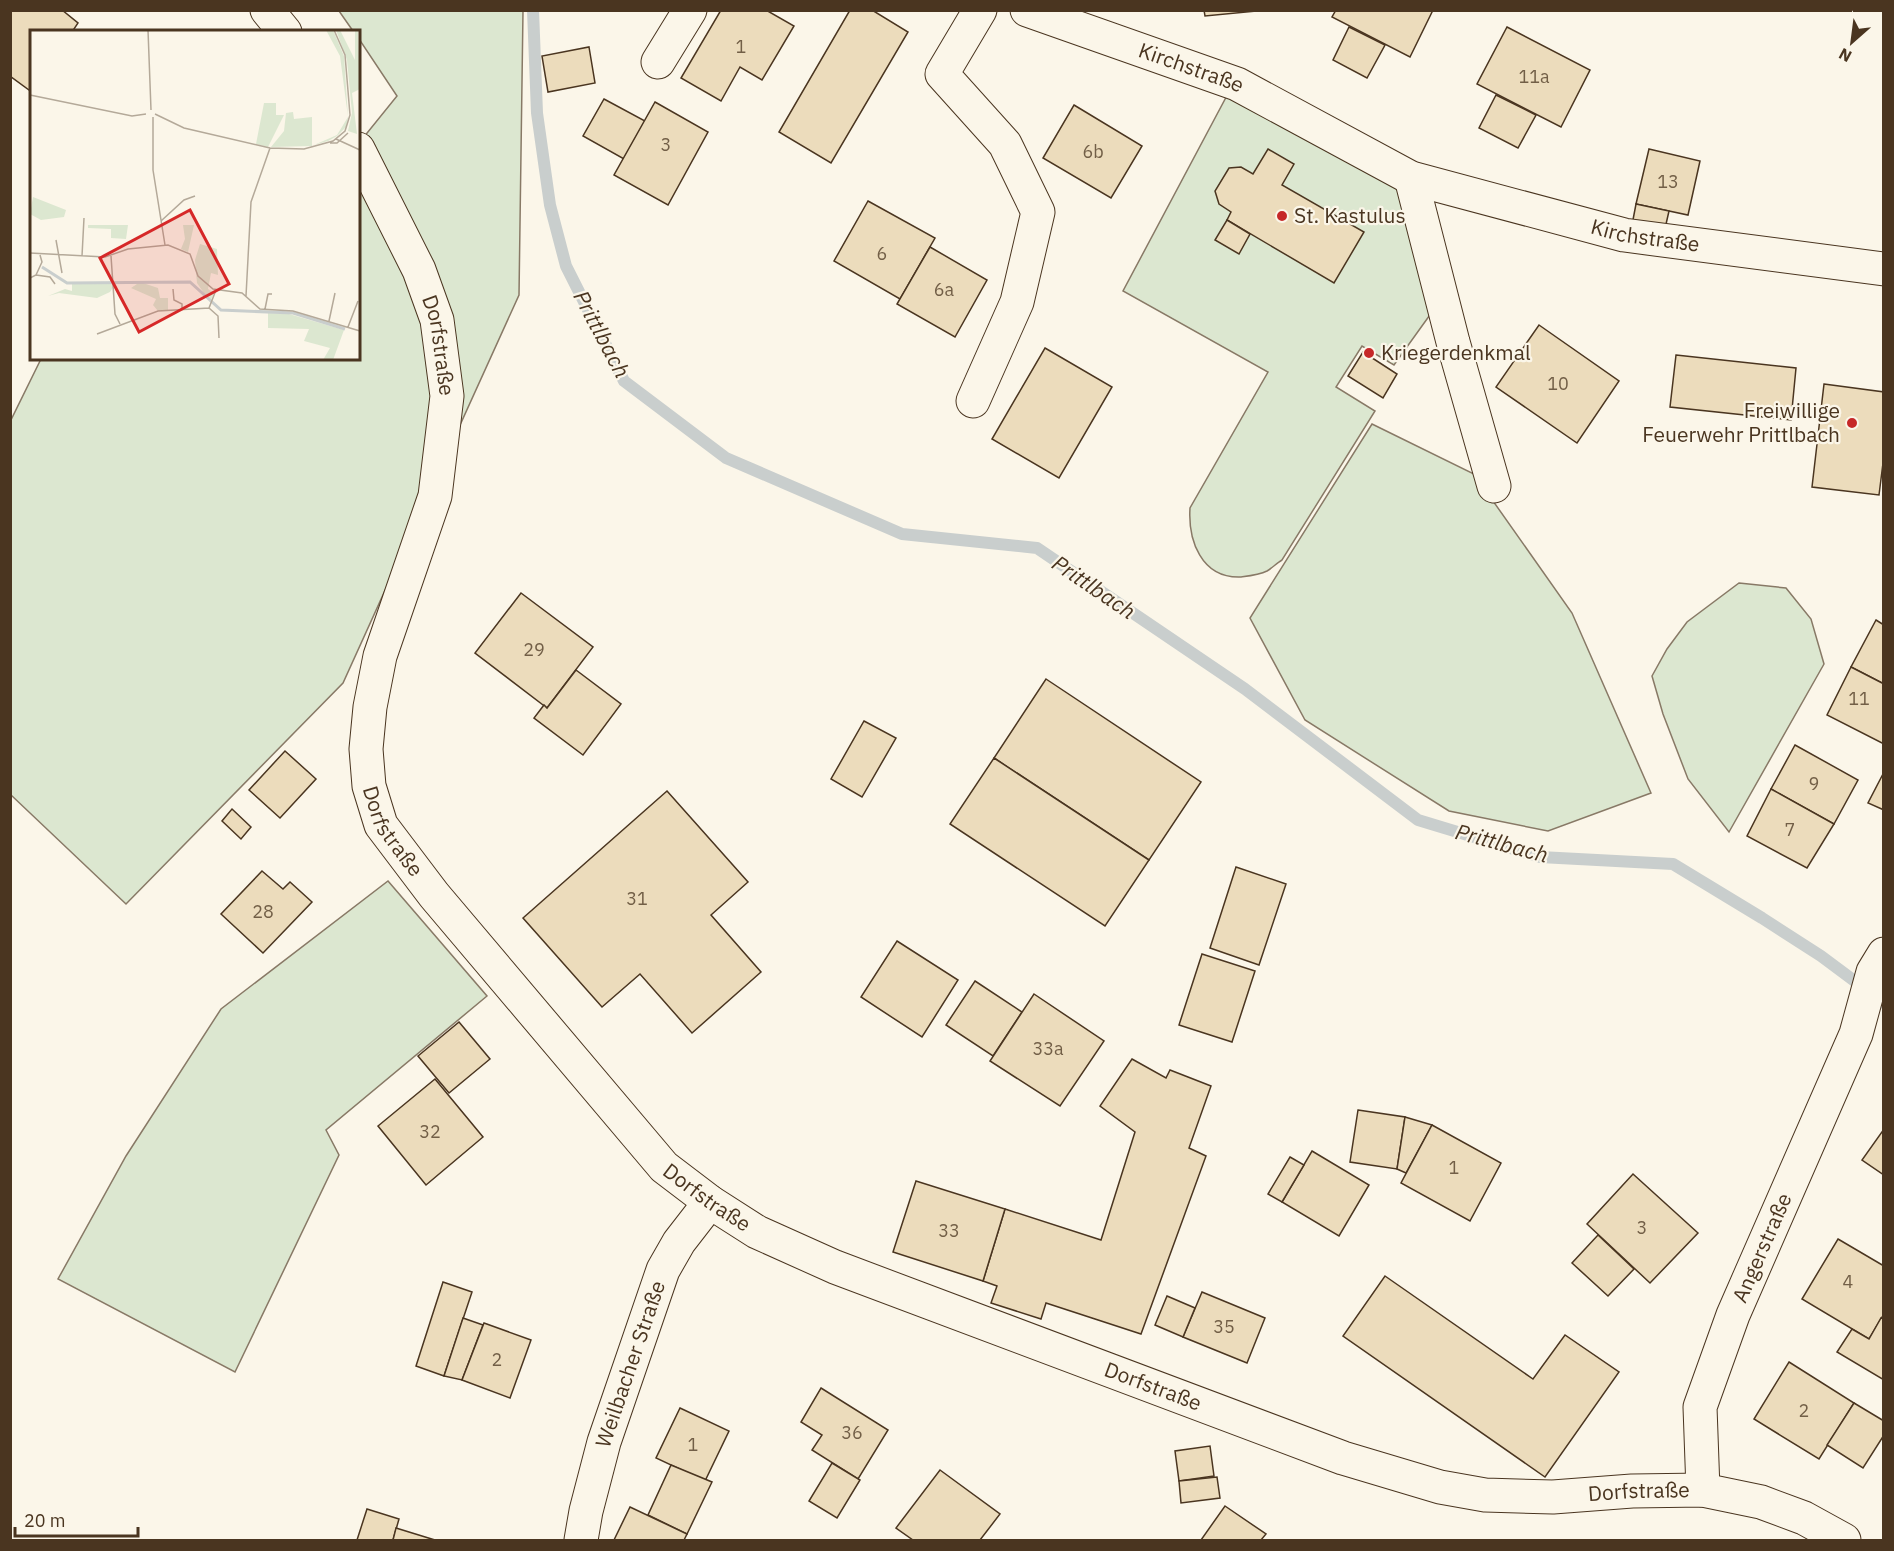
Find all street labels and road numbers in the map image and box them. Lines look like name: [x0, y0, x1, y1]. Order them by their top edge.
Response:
street label: Kirchstraße: [1135, 35, 1250, 98]
street label: Kirchstraße: [1588, 212, 1701, 258]
street label: Dorfstraße: [416, 291, 462, 397]
street label: Dorfstraße: [357, 782, 430, 882]
street label: Dorfstraße: [658, 1156, 757, 1238]
street label: Angerstraße: [1725, 1188, 1798, 1307]
street label: Weilbacher Straße: [588, 1277, 671, 1451]
street label: Dorfstraße: [1101, 1355, 1206, 1417]
street label: Dorfstraße: [1587, 1475, 1690, 1507]

